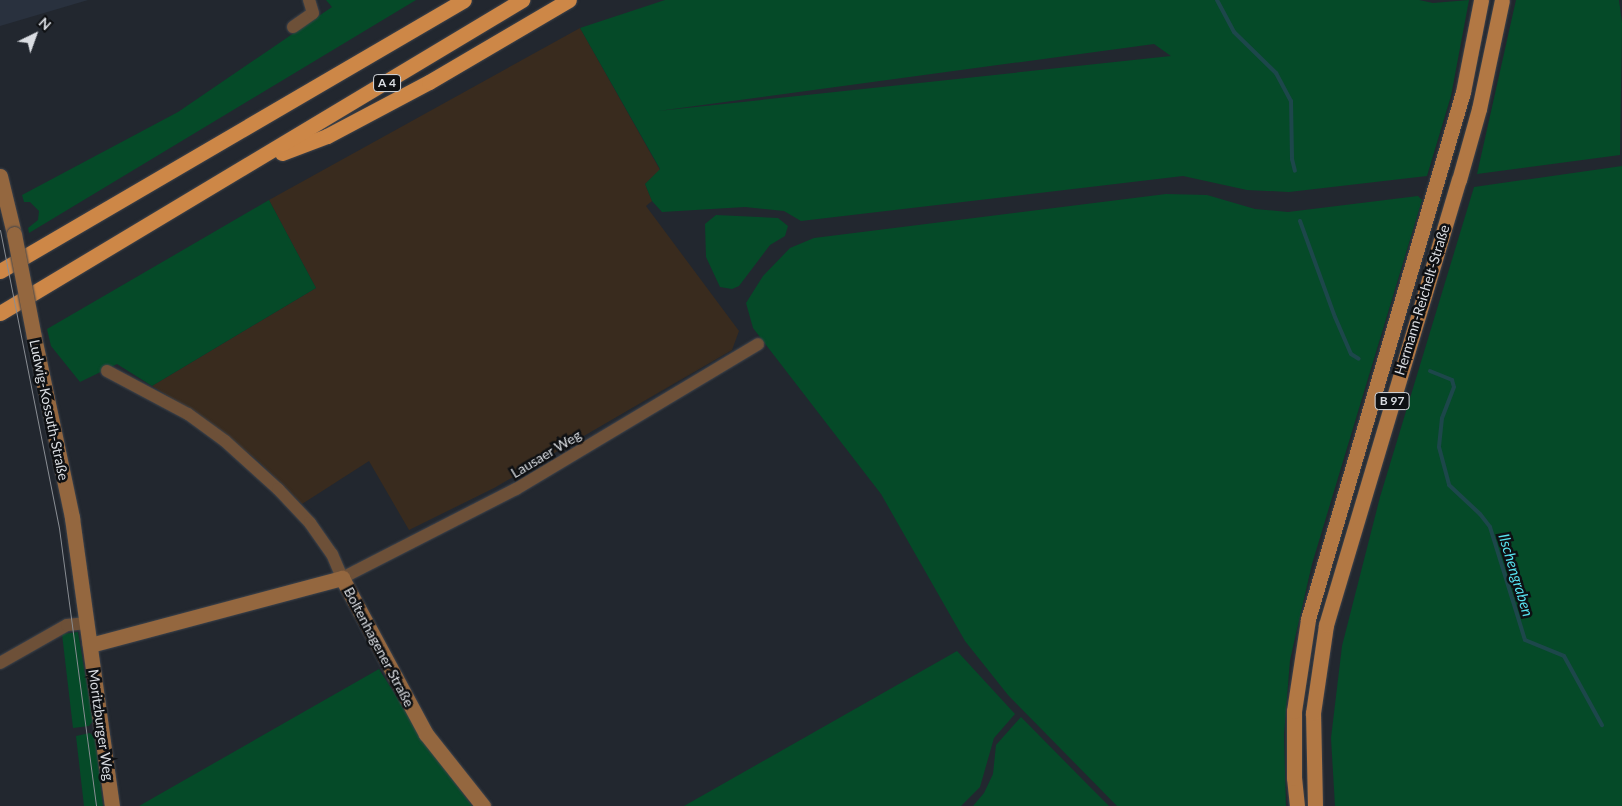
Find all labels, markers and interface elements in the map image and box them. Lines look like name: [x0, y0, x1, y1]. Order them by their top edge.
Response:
north arrow: [10, 10, 60, 60]
text: N: [36, 14, 55, 33]
road number: A 4: [372, 74, 402, 92]
street label: Hermann-Reichelt-Straße: [1391, 223, 1453, 377]
street label: Ludwig-Kossuth-Straße: [26, 338, 72, 482]
road number: B 97: [1374, 392, 1410, 411]
street label: Lausaer Weg: [508, 426, 584, 482]
water label: Ilschengraben: [1495, 531, 1537, 619]
street label: Boltenhagener Straße: [340, 584, 418, 710]
street label: Moritzburger Weg: [85, 668, 117, 782]

